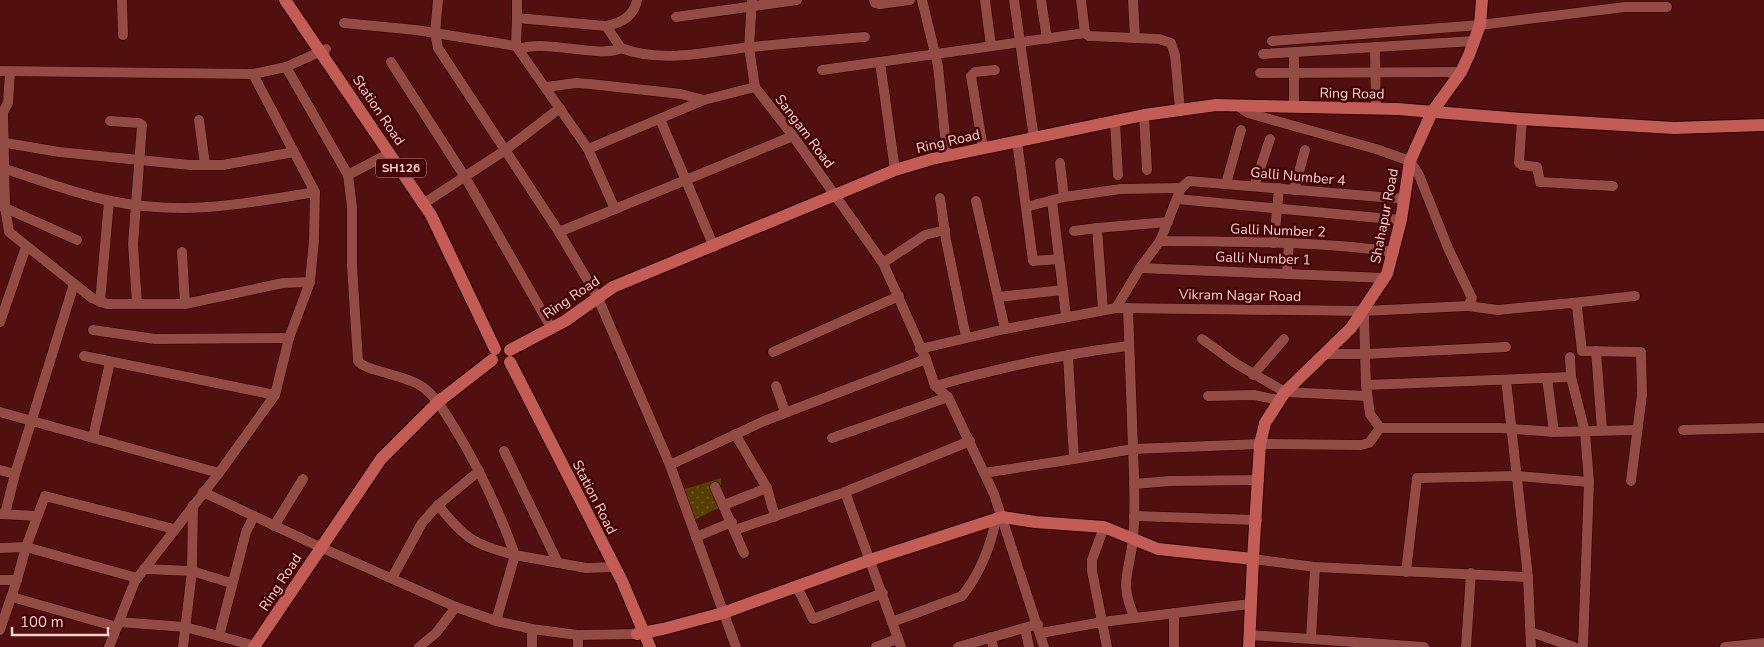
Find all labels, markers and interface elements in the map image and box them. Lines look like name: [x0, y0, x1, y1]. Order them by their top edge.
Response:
street label: Station Road: [348, 71, 409, 149]
street label: Ring Road: [1319, 83, 1385, 104]
street label: Sangam Road: [771, 91, 839, 172]
street label: Ring Road: [914, 125, 982, 158]
road number: SH126: [376, 158, 426, 178]
street label: Galli Number 4: [1250, 163, 1346, 190]
street label: Shahapur Road: [1366, 167, 1403, 265]
street label: Galli Number 2: [1230, 219, 1326, 242]
street label: Galli Number 1: [1215, 247, 1311, 270]
street label: Ring Road: [539, 271, 604, 323]
street label: Vikram Nagar Road: [1178, 285, 1301, 306]
street label: Station Road: [568, 457, 621, 538]
street label: Ring Road: [255, 550, 306, 615]
scale bar: [12, 604, 109, 636]
text: 100 m: [20, 612, 64, 632]

